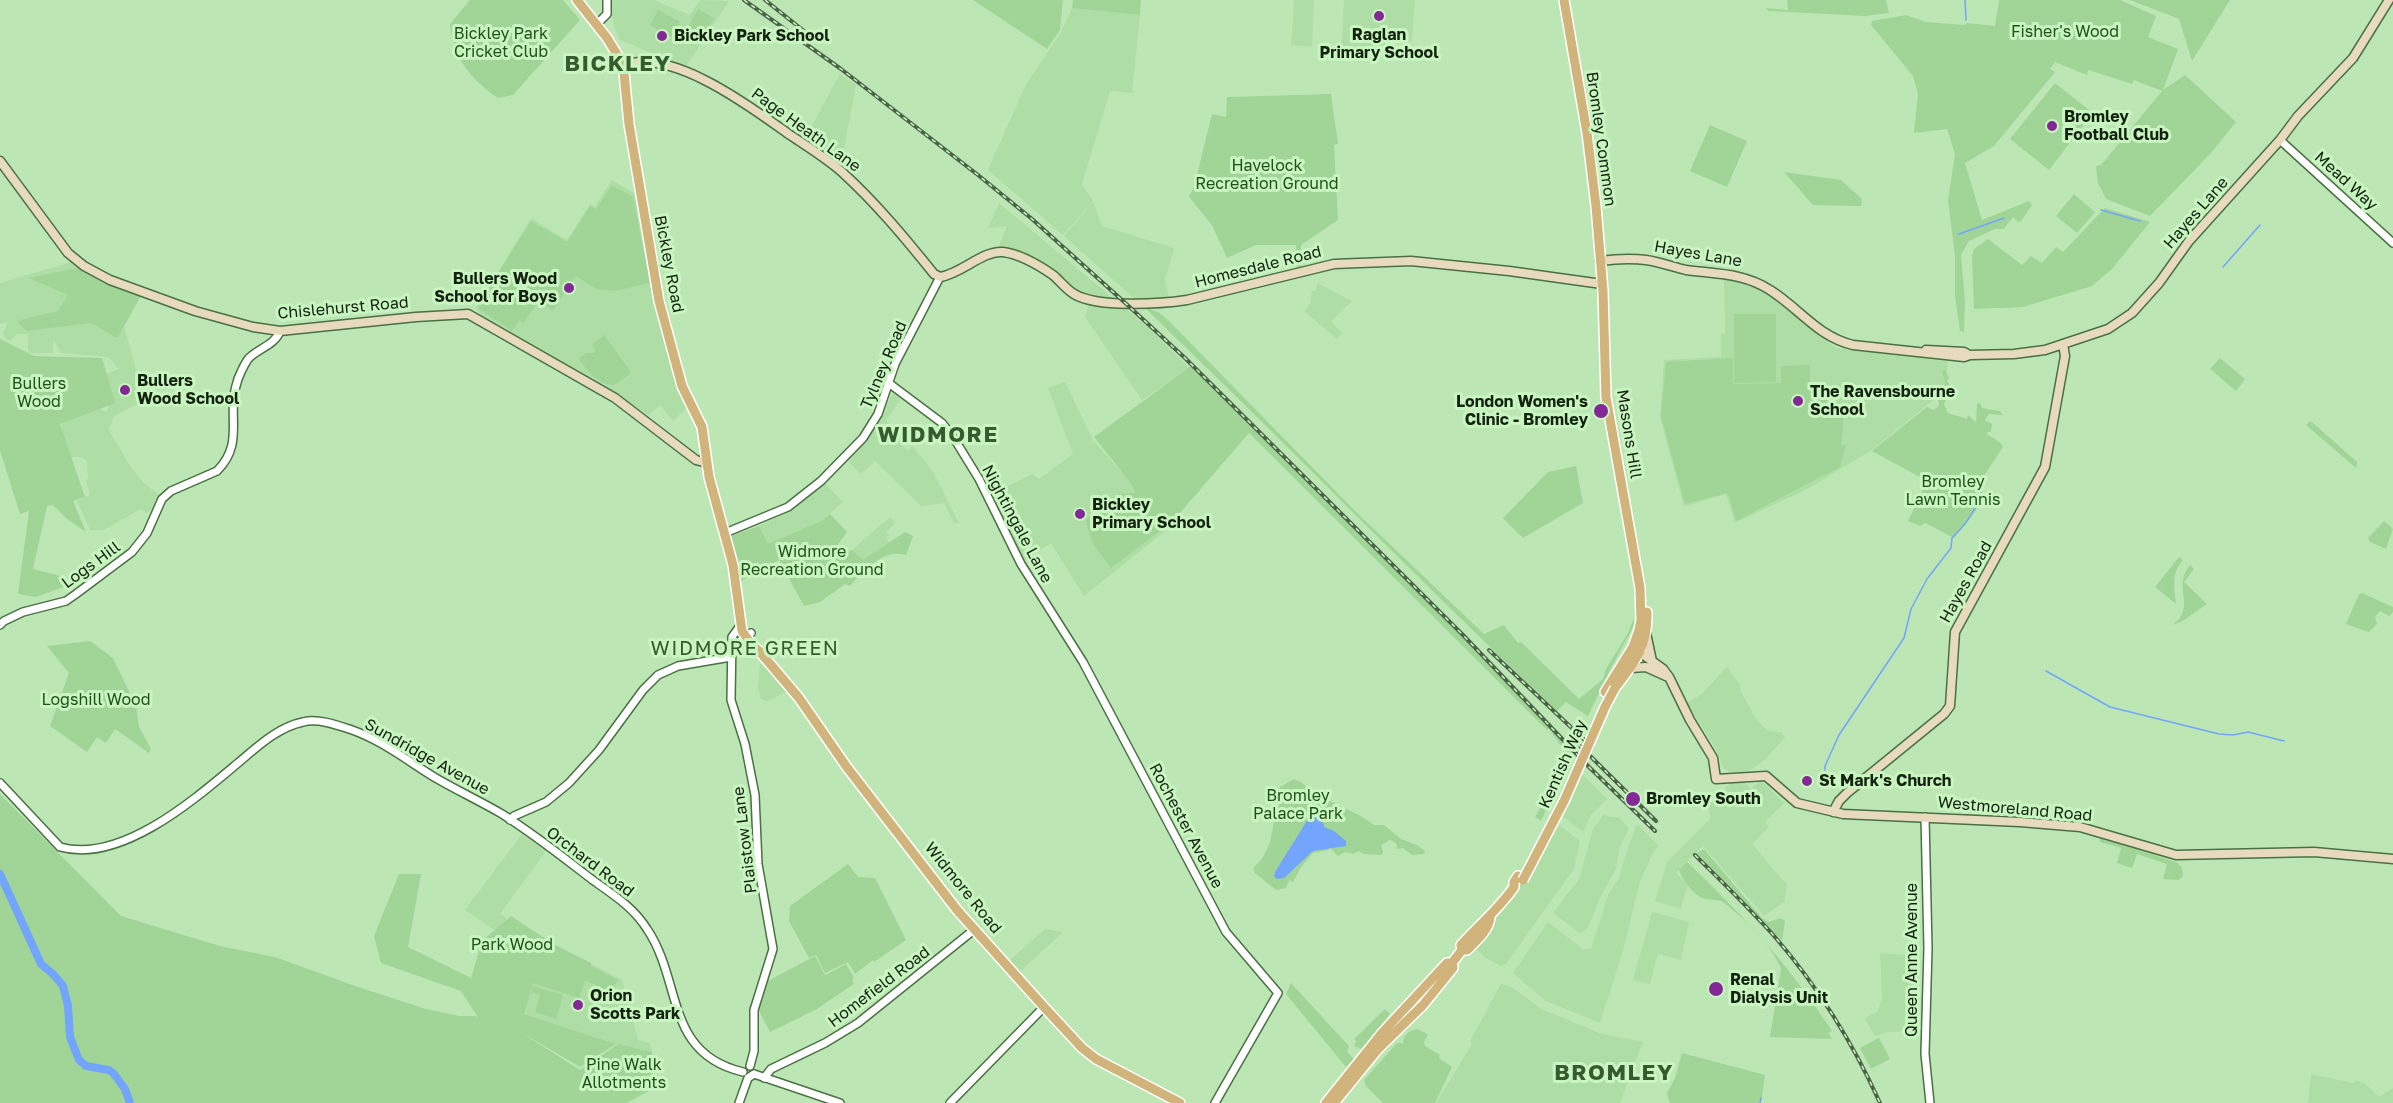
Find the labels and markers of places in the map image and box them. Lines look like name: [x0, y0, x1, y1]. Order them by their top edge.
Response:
marker: Raglan Primary School: [1372, 9, 1386, 23]
place label: Raglan Primary School: [1319, 25, 1439, 63]
place label: Bickley Park School: [674, 26, 830, 46]
marker: Bickley Park School: [655, 29, 669, 43]
place label: Bromley Football Club: [2064, 107, 2169, 145]
marker: Bromley Football Club: [2045, 119, 2059, 133]
place label: Bullers Wood School for Boys: [434, 269, 557, 307]
marker: Bullers Wood School for Boys: [562, 281, 576, 295]
place label: Bullers Wood School: [137, 371, 239, 409]
place label: The Ravensbourne School: [1810, 382, 1955, 420]
marker: Bullers Wood School: [118, 383, 132, 397]
place label: London Women's Clinic - Bromley: [1456, 392, 1588, 430]
marker: The Ravensbourne School: [1791, 394, 1805, 408]
marker: London Women's Clinic - Bromley: [1592, 402, 1610, 420]
place label: Bickley Primary School: [1092, 495, 1211, 533]
marker: Bickley Primary School: [1073, 507, 1087, 521]
place label: St Mark's Church: [1819, 771, 1952, 791]
marker: St Mark's Church: [1800, 774, 1814, 788]
place label: Bromley South: [1646, 789, 1761, 809]
marker: Bromley South: [1624, 790, 1642, 808]
place label: Renal Dialysis Unit: [1730, 970, 1828, 1008]
marker: Renal Dialysis Unit: [1707, 980, 1725, 998]
place label: Orion Scotts Park: [590, 986, 680, 1024]
marker: Orion Scotts Park: [571, 998, 585, 1012]

